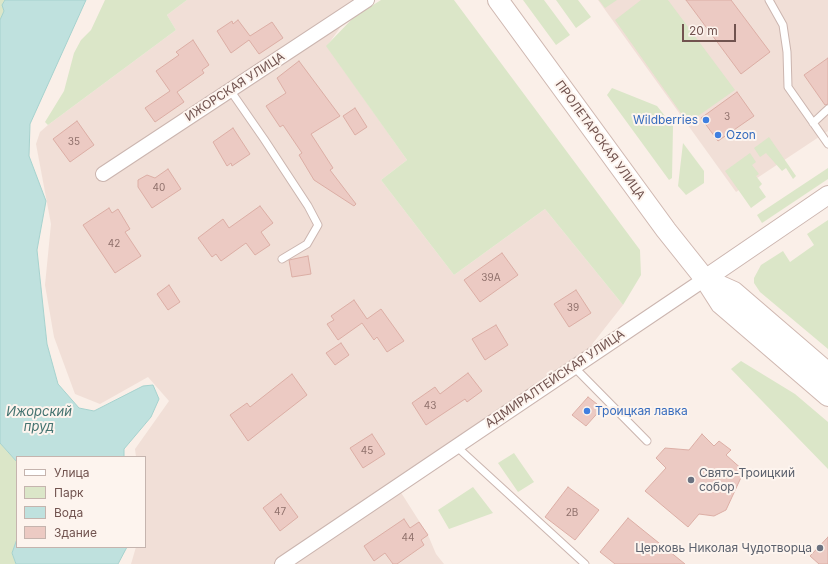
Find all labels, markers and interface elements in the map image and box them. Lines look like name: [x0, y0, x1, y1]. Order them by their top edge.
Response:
scale bar: [684, 16, 738, 42]
text: 20 m: [689, 23, 718, 38]
street label: ИЖОРСКАЯ УЛИЦА: [183, 49, 287, 125]
street label: ПРОЛЕТАРСКАЯ УЛИЦА: [552, 78, 648, 202]
house number: 3: [724, 111, 730, 123]
place label: Wildberries: [633, 113, 698, 127]
marker: Wildberries: [701, 115, 711, 125]
place label: Ozon: [726, 128, 756, 142]
marker: Ozon: [713, 130, 723, 140]
house number: 35: [68, 136, 80, 148]
house number: 40: [153, 182, 165, 194]
house number: 42: [108, 238, 120, 250]
house number: 39А: [481, 272, 501, 284]
house number: 39: [567, 302, 579, 314]
street label: АДМИРАЛТЕЙСКАЯ УЛИЦА: [483, 327, 627, 431]
house number: 43: [424, 400, 436, 412]
water label: Ижорский пруд: [6, 404, 72, 435]
place label: Троицкая лавка: [595, 404, 688, 418]
marker: Троицкая лавка: [582, 406, 592, 416]
house number: 45: [361, 445, 373, 457]
legend: [16, 456, 146, 548]
text: Улица: [54, 465, 89, 480]
place label: Свято-Троицкий собор: [699, 466, 795, 494]
marker: Свято-Троицкий собор: [686, 475, 696, 485]
text: Парк: [54, 485, 84, 500]
text: Вода: [54, 505, 83, 520]
house number: 47: [274, 506, 286, 518]
house number: 2В: [566, 507, 578, 519]
text: Здание: [54, 525, 97, 540]
house number: 44: [402, 532, 414, 544]
place label: Церковь Николая Чудотворца: [635, 541, 812, 555]
marker: Церковь Николая Чудотворца: [815, 543, 825, 553]

